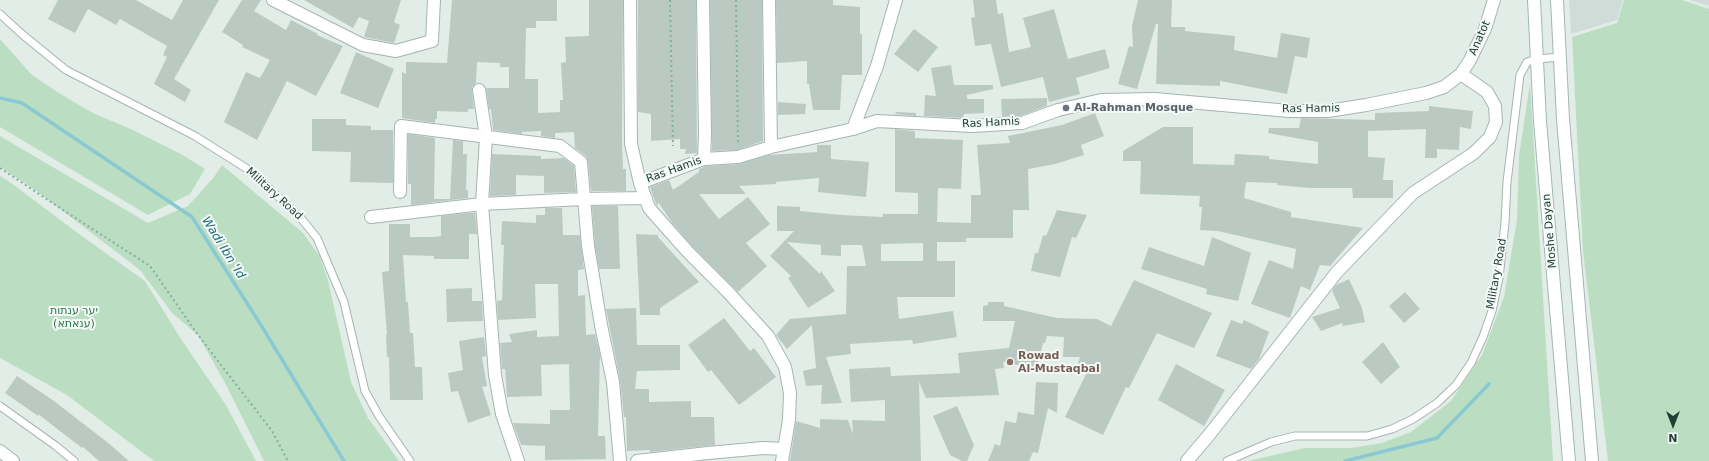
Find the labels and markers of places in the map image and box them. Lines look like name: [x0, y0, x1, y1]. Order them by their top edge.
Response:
place label: Al-Rahman Mosque: [1074, 101, 1193, 115]
marker: Al-Rahman Mosque: [1061, 103, 1071, 113]
place label: Rowad Al-Mustaqbal: [1018, 349, 1100, 375]
marker: Rowad Al-Mustaqbal: [1005, 357, 1015, 367]

